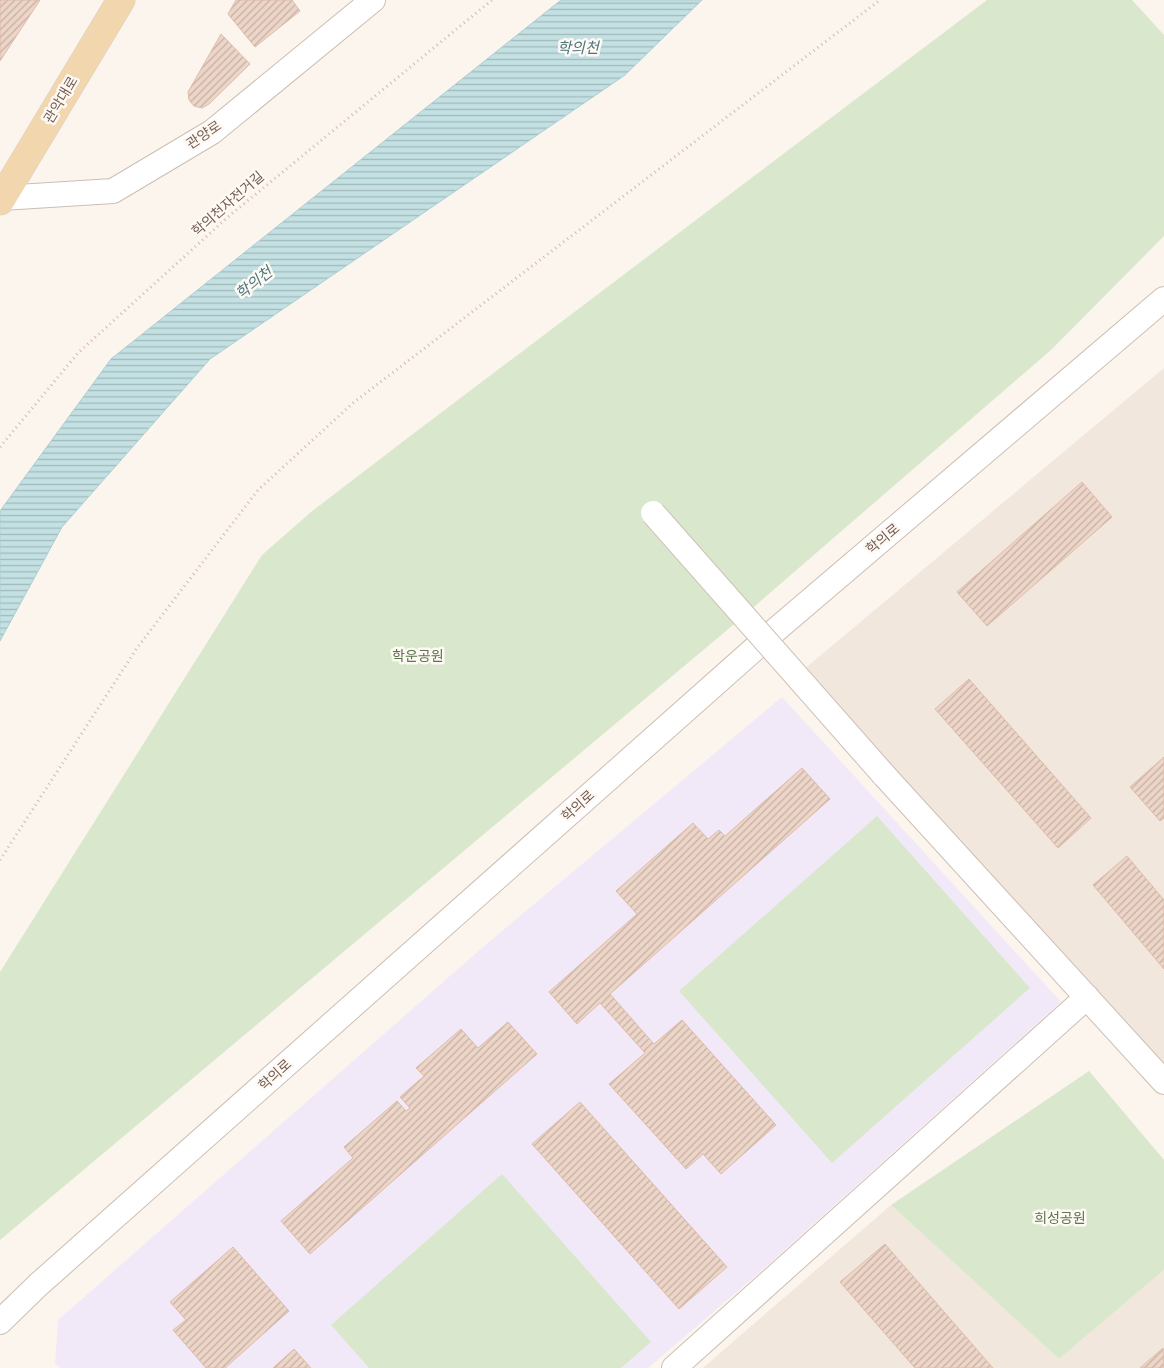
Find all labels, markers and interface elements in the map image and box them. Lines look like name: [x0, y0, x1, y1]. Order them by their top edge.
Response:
water label: 학의천: [557, 38, 601, 58]
street label: 관악대로: [40, 73, 82, 127]
street label: 관양로: [183, 116, 225, 154]
street label: 학의천자전거길: [188, 167, 268, 241]
water label: 학의천: [232, 261, 278, 304]
street label: 학의로: [862, 519, 904, 559]
park label: 학운공원: [392, 647, 444, 666]
street label: 학의로: [557, 786, 599, 826]
street label: 학의로: [254, 1055, 296, 1095]
park label: 희성공원: [1034, 1209, 1086, 1228]

